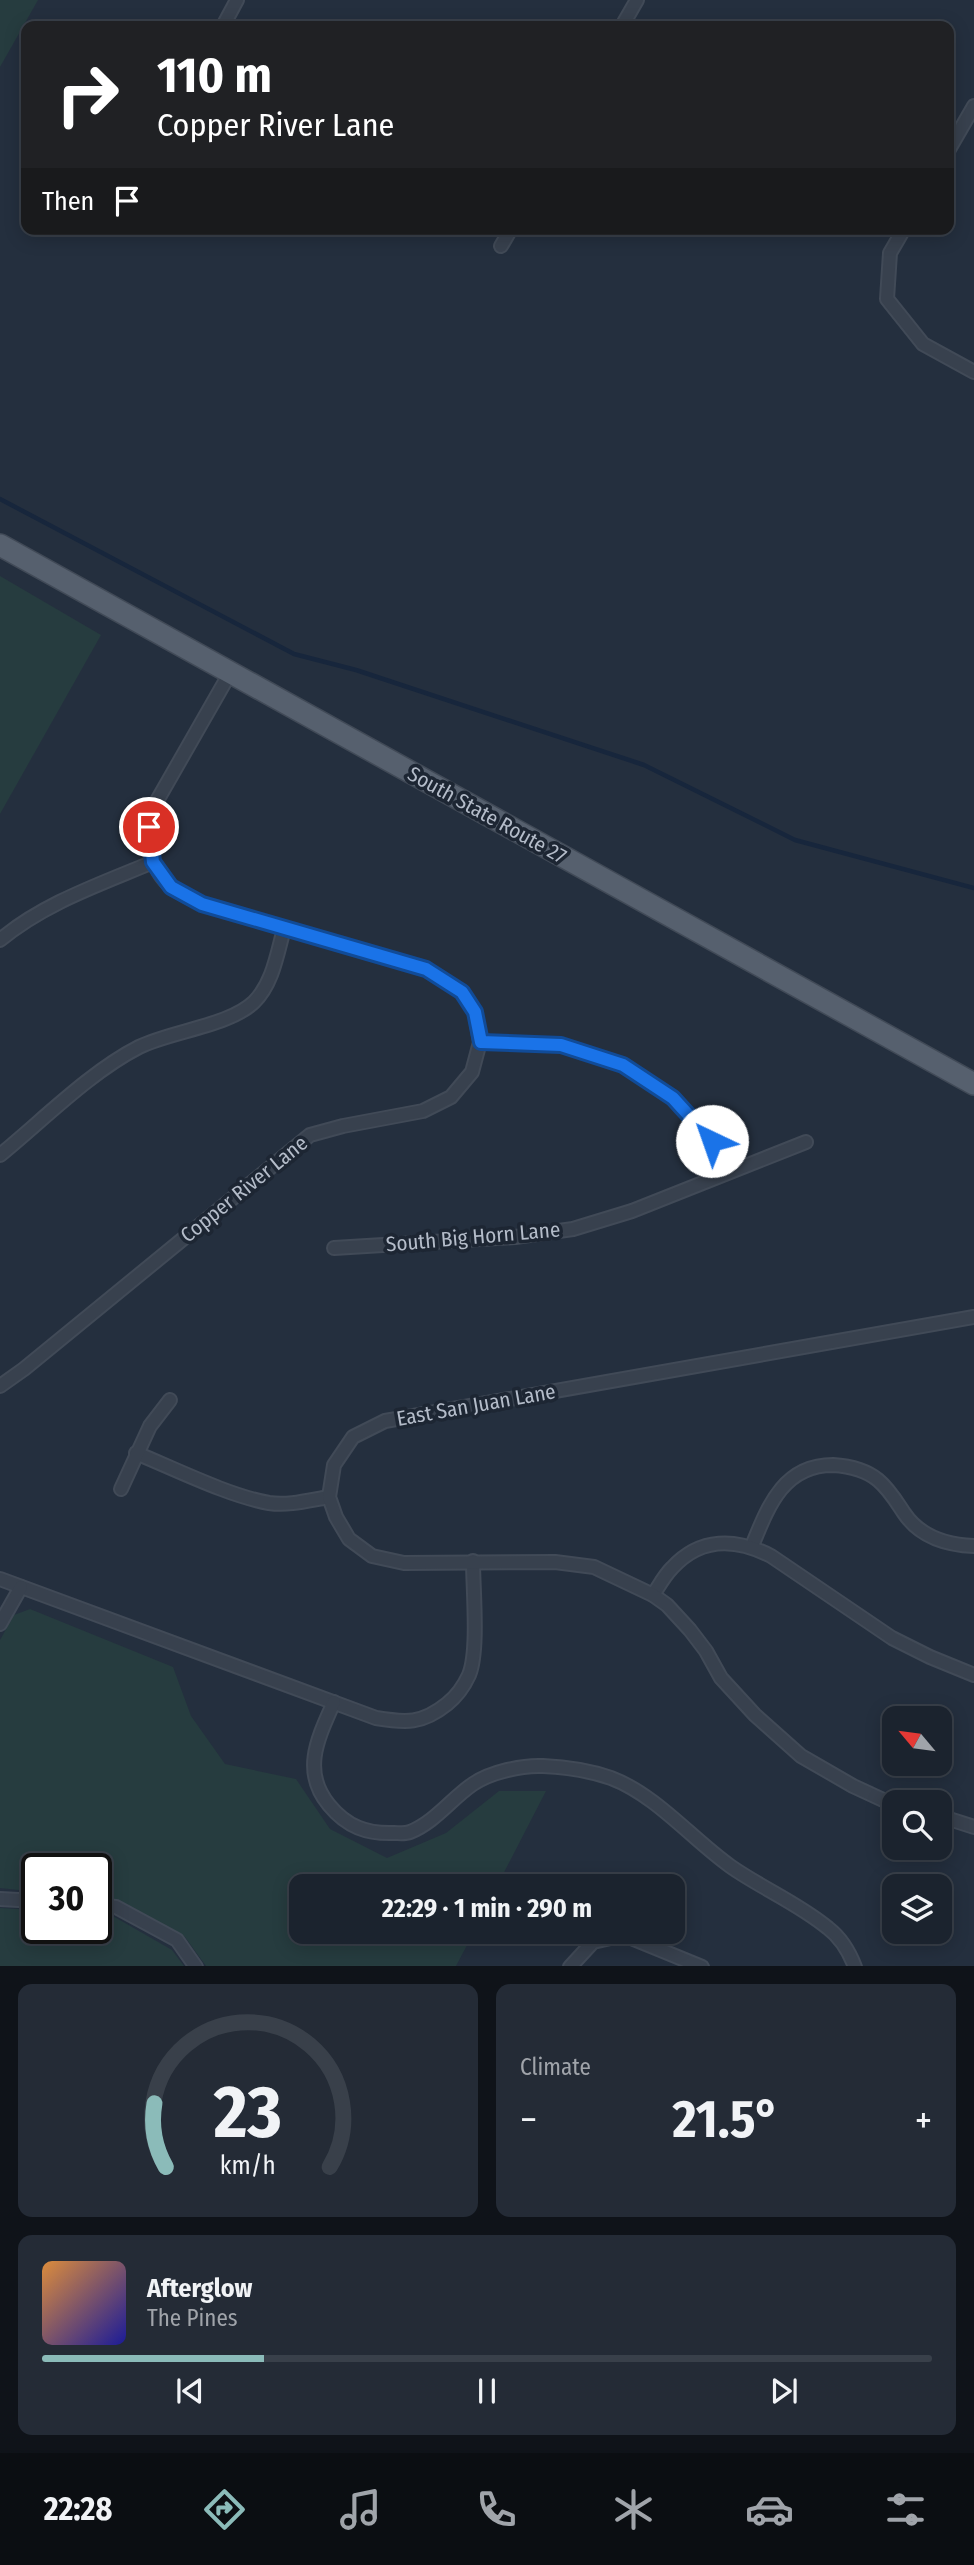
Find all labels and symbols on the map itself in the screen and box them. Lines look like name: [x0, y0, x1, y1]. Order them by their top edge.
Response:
street label: South State Route 27: [403, 761, 571, 869]
pin: [119, 797, 179, 857]
position arrow: [675, 1104, 749, 1178]
street label: Copper River Lane: [175, 1130, 313, 1248]
street label: South Big Horn Lane: [385, 1216, 561, 1258]
street label: East San Juan Lane: [394, 1378, 558, 1432]
north arrow: [882, 1706, 952, 1776]
speed limit sign: 30: [21, 1853, 112, 1944]

